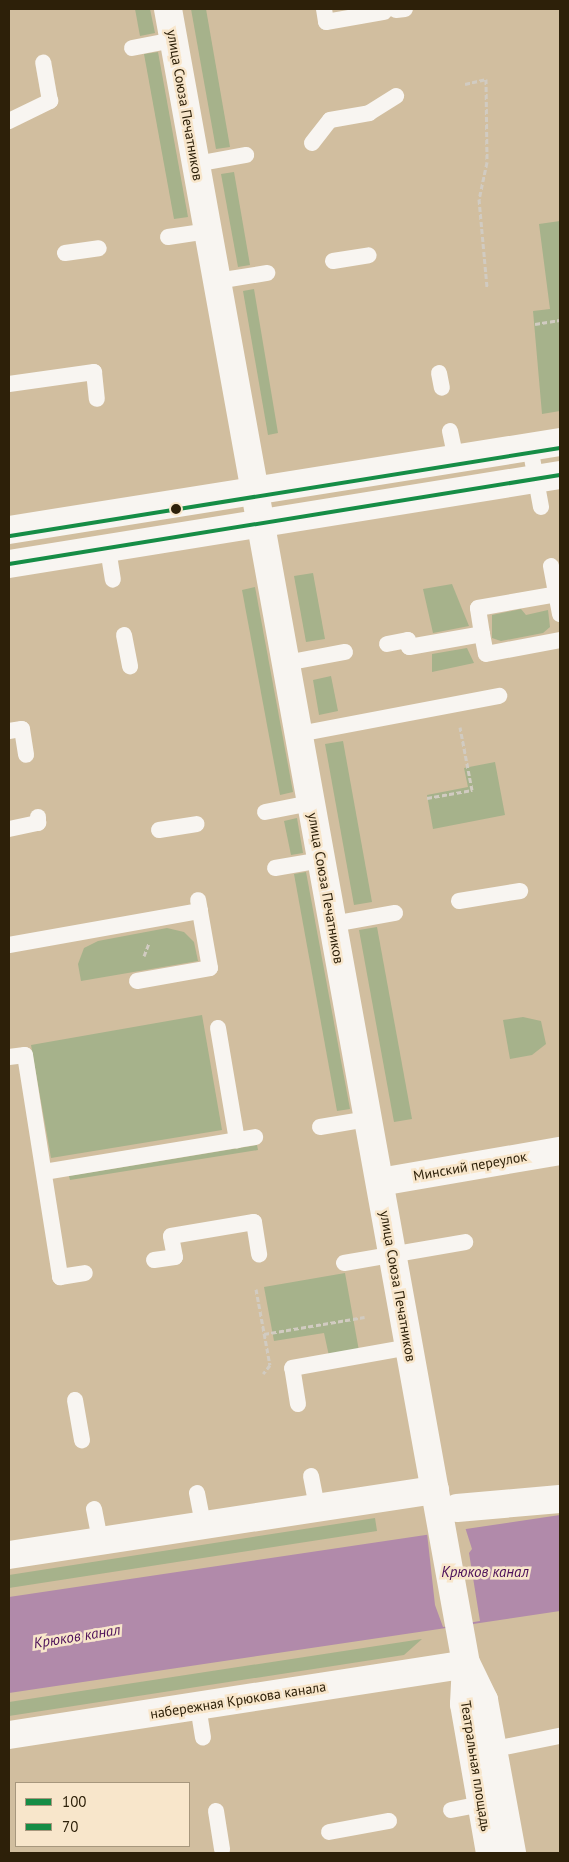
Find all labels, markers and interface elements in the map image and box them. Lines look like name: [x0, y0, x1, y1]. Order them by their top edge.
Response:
street label: улица Союза Печатников: [163, 28, 207, 182]
unlabelled marker: [171, 504, 181, 514]
street label: улица Союза Печатников: [304, 811, 348, 965]
street label: Минский переулок: [412, 1148, 528, 1184]
street label: улица Союза Печатников: [376, 1209, 420, 1363]
water label: Крюков канал: [441, 1563, 529, 1581]
water label: Крюков канал: [32, 1620, 122, 1652]
street label: набережная Крюкова канала: [149, 1678, 327, 1722]
street label: Театральная площадь: [457, 1699, 495, 1833]
legend: [15, 1782, 190, 1847]
text: 100: [62, 1792, 87, 1811]
text: 70: [62, 1817, 78, 1836]

